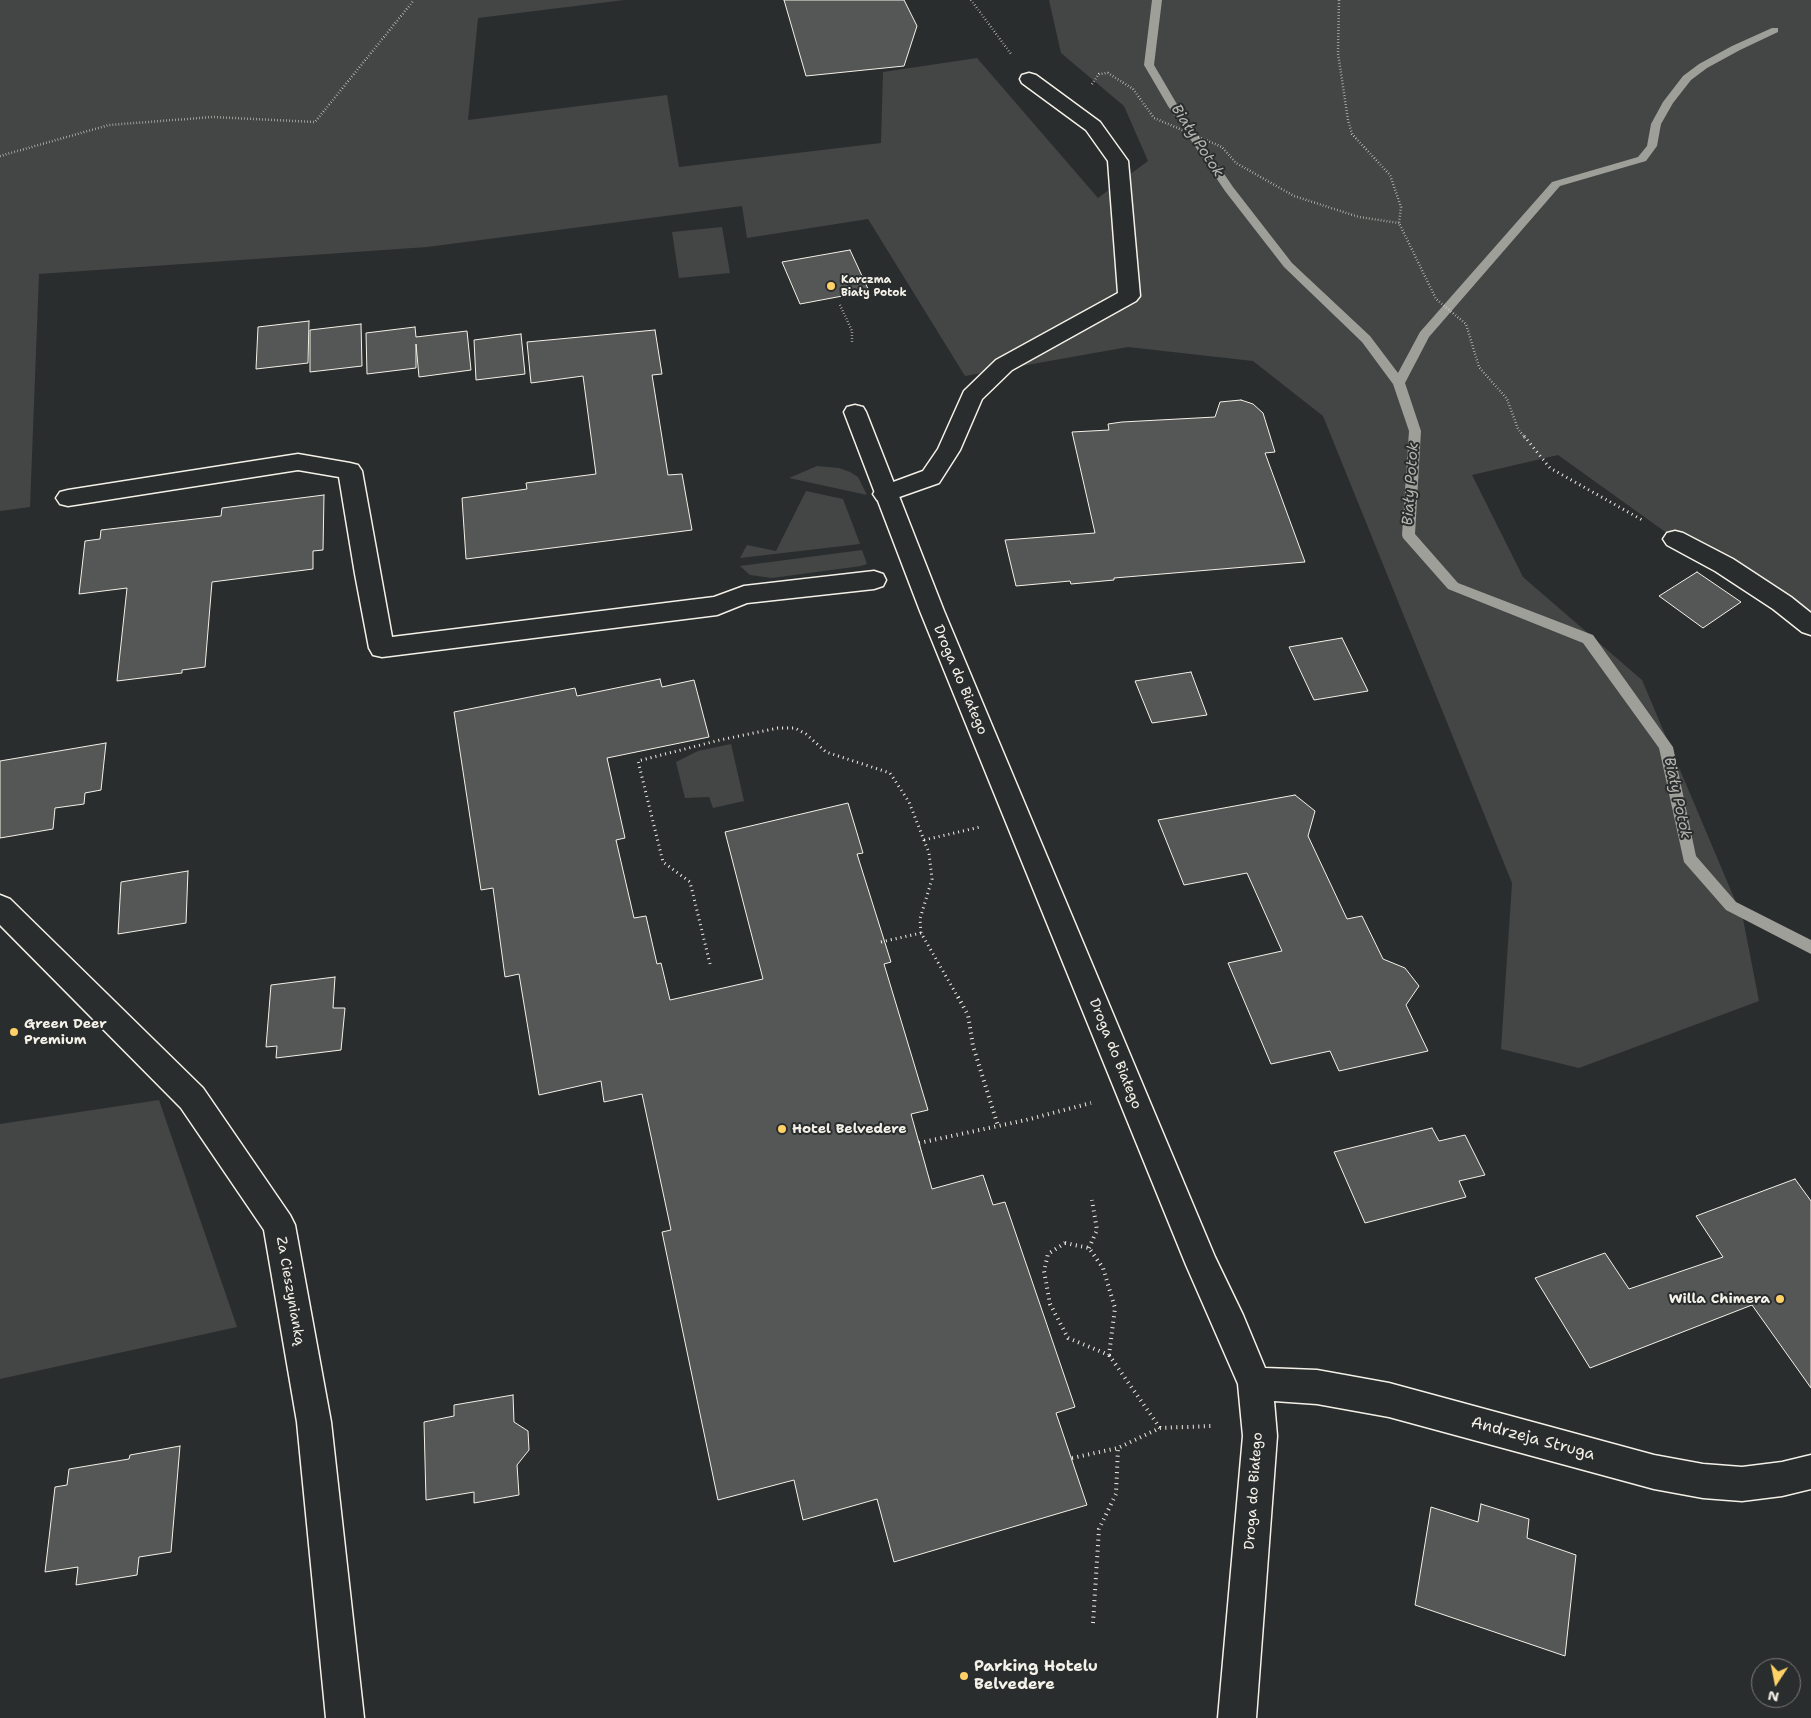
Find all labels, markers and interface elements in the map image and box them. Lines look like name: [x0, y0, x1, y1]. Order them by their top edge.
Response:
water label: Biały Potok: [1167, 101, 1227, 181]
place label: Karczma Biały Potok: [841, 273, 907, 299]
marker: Karczma Biały Potok: [825, 280, 837, 292]
water label: Biały Potok: [1399, 442, 1423, 526]
street label: Droga do Białego: [929, 623, 991, 737]
water label: Biały Potok: [1660, 755, 1694, 841]
street label: Droga do Białego: [1085, 996, 1145, 1112]
place label: Green Deer Premium: [24, 1016, 107, 1048]
marker: Green Deer Premium: [8, 1026, 20, 1038]
place label: Hotel Belvedere: [792, 1121, 907, 1137]
marker: Hotel Belvedere: [776, 1123, 788, 1135]
street label: Za Cieszynianką: [272, 1235, 308, 1347]
place label: Willa Chimera: [1669, 1291, 1770, 1307]
marker: Willa Chimera: [1774, 1293, 1786, 1305]
street label: Andrzeja Struga: [1469, 1413, 1597, 1465]
street label: Droga do Białego: [1242, 1432, 1266, 1550]
place label: Parking Hotelu Belvedere: [974, 1657, 1098, 1695]
north arrow: [1751, 1658, 1801, 1708]
marker: Parking Hotelu Belvedere: [958, 1670, 970, 1682]
text: N: [1766, 1687, 1780, 1707]

